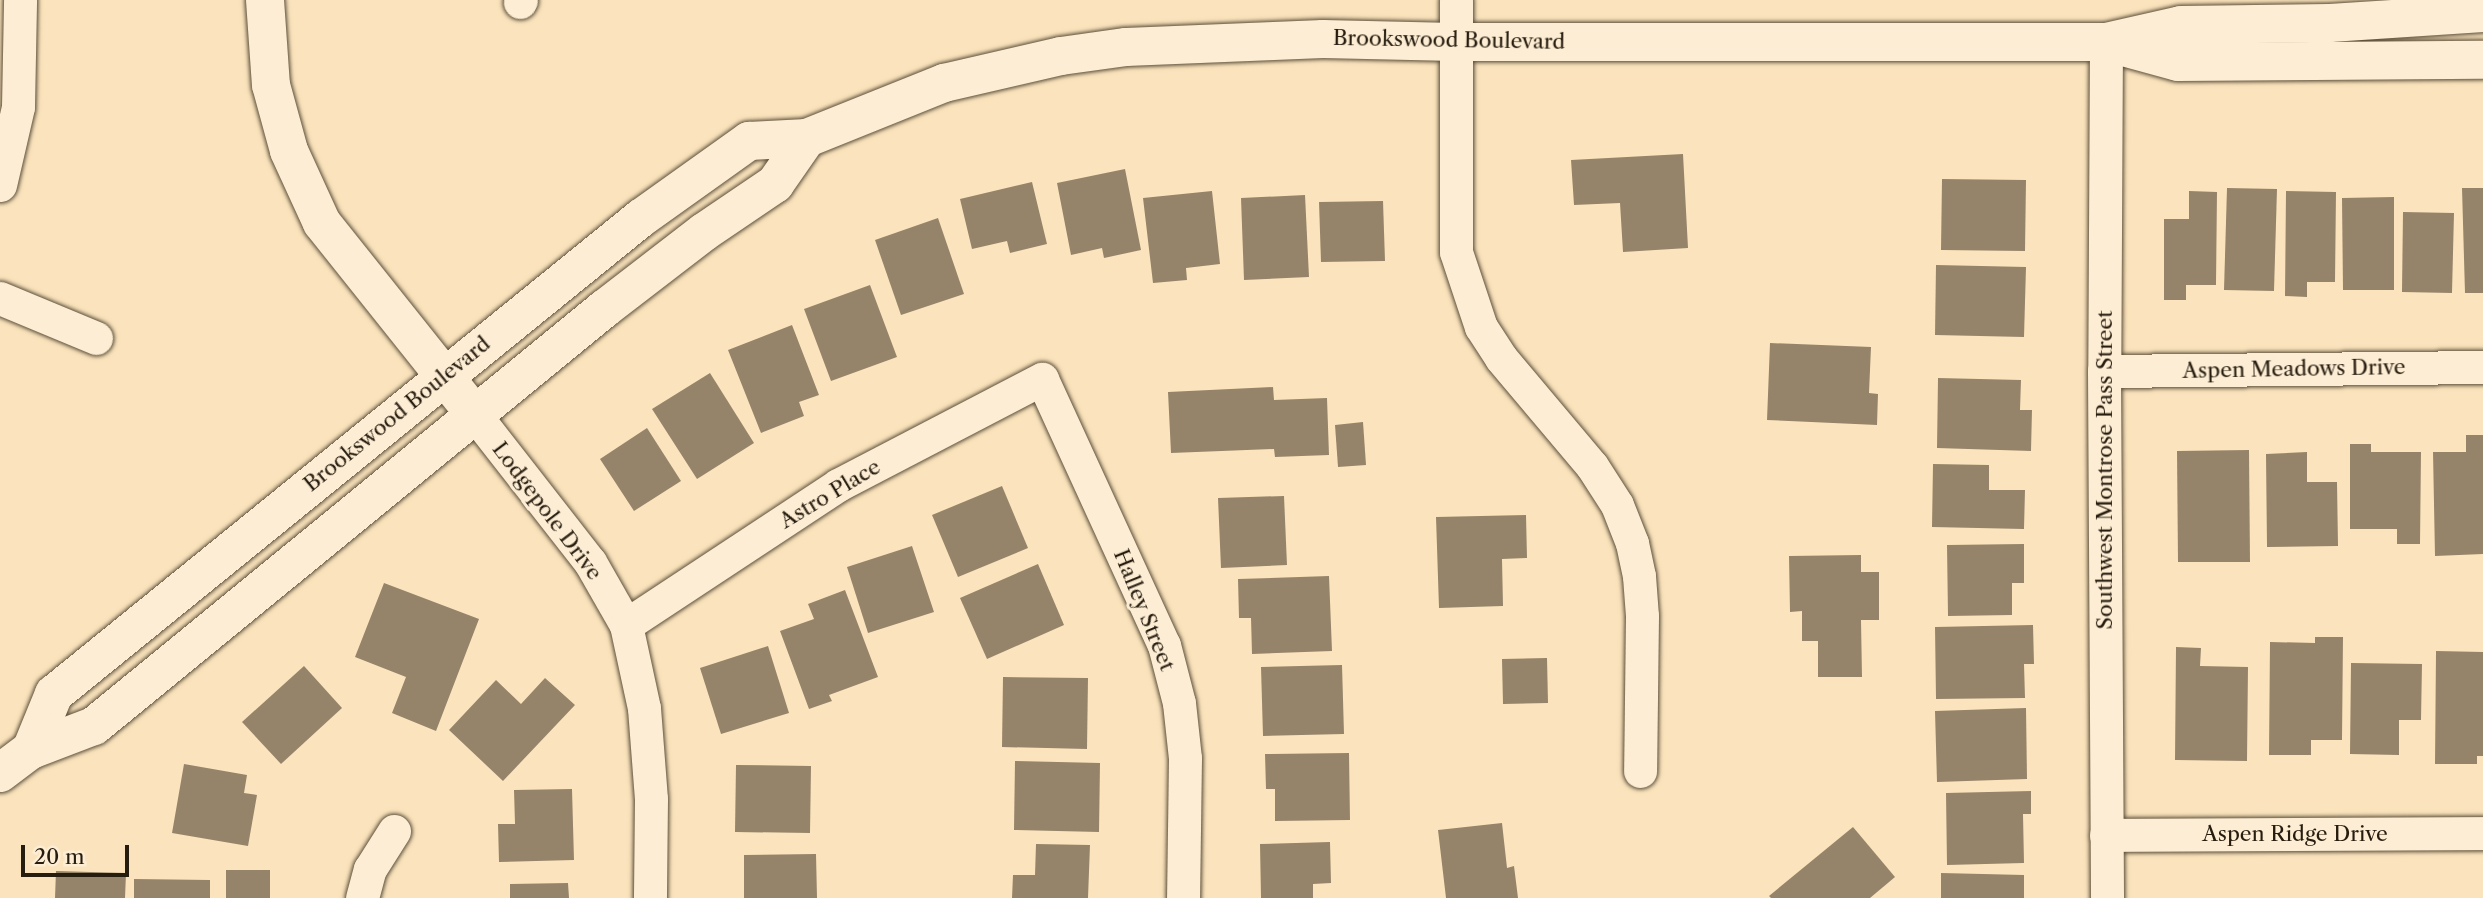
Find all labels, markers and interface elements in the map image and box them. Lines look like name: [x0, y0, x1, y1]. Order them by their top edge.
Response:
street label: Brookswood Boulevard: [1333, 25, 1565, 55]
street label: Southwest Montrose Pass Street: [2092, 310, 2118, 630]
street label: Brookswood Boulevard: [299, 331, 495, 497]
street label: Aspen Meadows Drive: [2182, 354, 2406, 384]
street label: Lodgepole Drive: [487, 437, 607, 585]
street label: Astro Place: [775, 454, 885, 534]
street label: Halley Street: [1108, 545, 1180, 675]
street label: Aspen Ridge Drive: [2202, 821, 2388, 847]
scale bar: [24, 832, 133, 876]
text: 20 m: [34, 844, 85, 869]

